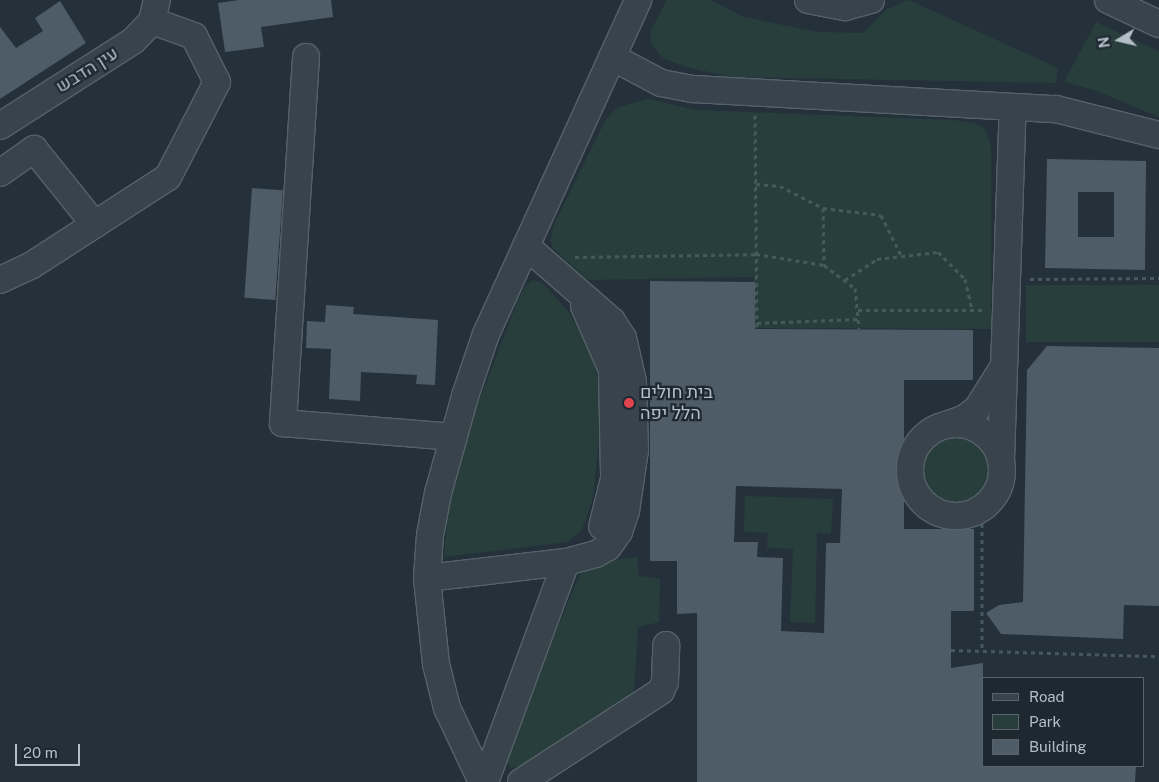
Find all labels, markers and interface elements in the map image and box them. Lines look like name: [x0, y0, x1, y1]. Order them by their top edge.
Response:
north arrow: [1094, 15, 1144, 65]
text: N: [1095, 36, 1113, 49]
street label: עין הדבש: [52, 43, 122, 97]
place label: בית חולים הלל יפה: [640, 382, 713, 424]
marker: בית חולים הלל יפה: [622, 396, 636, 410]
legend: [982, 677, 1144, 767]
text: Road: [1029, 688, 1065, 705]
text: Park: [1029, 713, 1061, 730]
scale bar: [18, 734, 82, 766]
text: Building: [1029, 738, 1087, 755]
text: 20 m: [23, 744, 58, 761]

